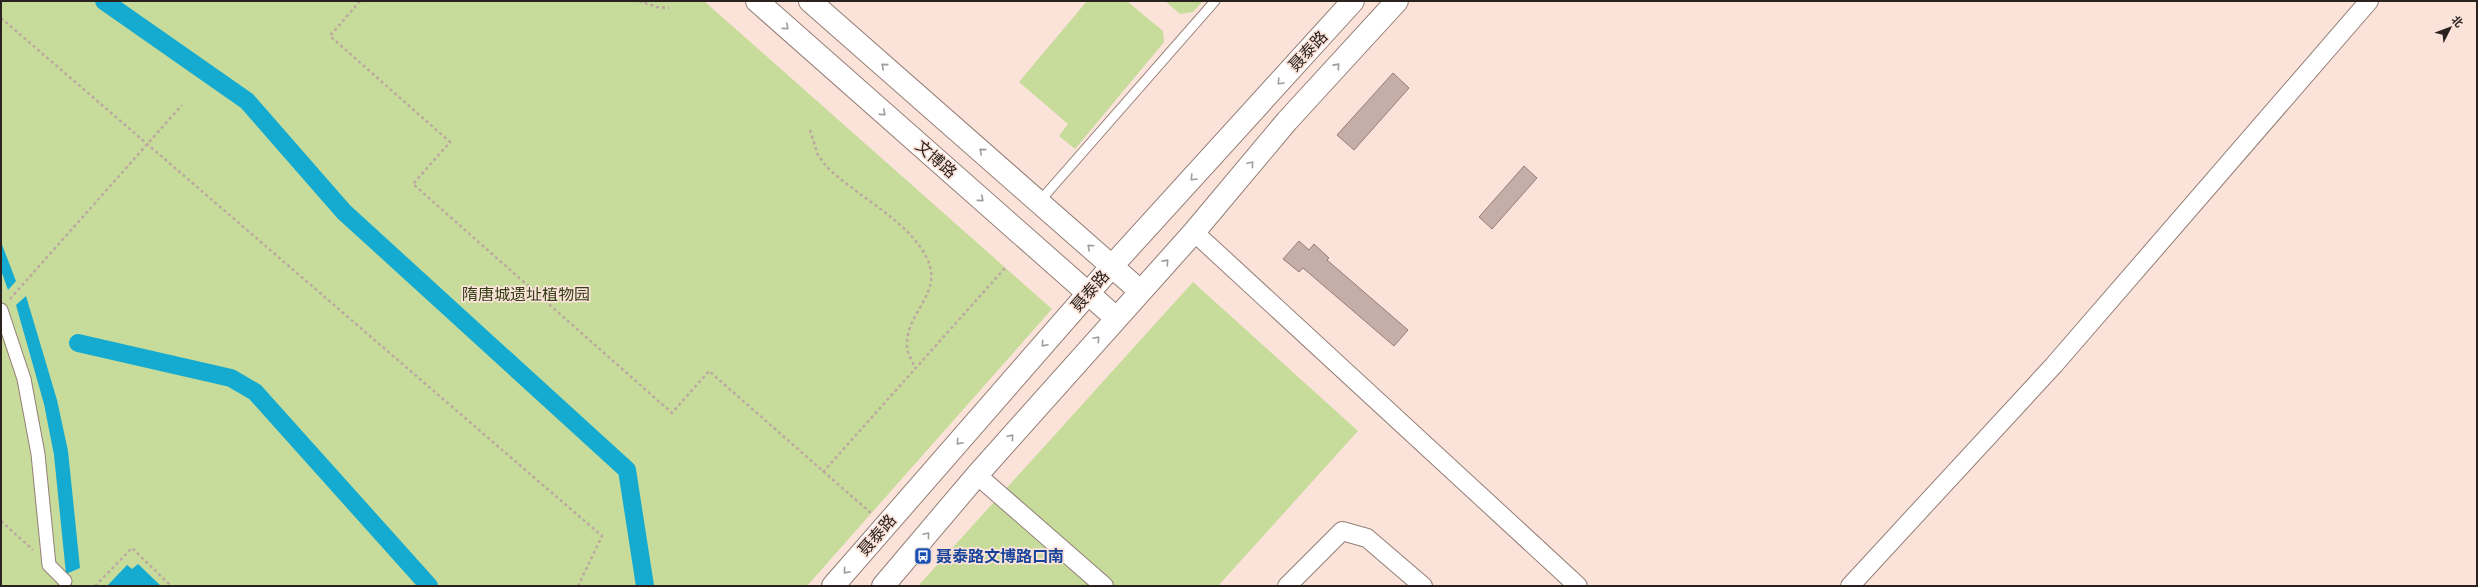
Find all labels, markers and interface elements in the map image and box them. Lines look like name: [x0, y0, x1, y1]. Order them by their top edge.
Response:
north arrow: [2430, 8, 2470, 48]
text: 北: [2448, 12, 2467, 31]
one-way arrow: [781, 22, 789, 29]
street label: 聂泰路: [1283, 26, 1333, 76]
one-way arrow: [881, 63, 889, 70]
one-way arrow: [1332, 63, 1340, 71]
one-way arrow: [1278, 77, 1285, 85]
one-way arrow: [879, 108, 886, 115]
street label: 文博路: [910, 135, 962, 183]
one-way arrow: [979, 149, 986, 156]
one-way arrow: [1247, 161, 1254, 168]
one-way arrow: [1190, 173, 1197, 181]
one-way arrow: [976, 194, 984, 201]
one-way arrow: [1087, 244, 1094, 251]
one-way arrow: [1161, 259, 1169, 267]
street label: 聂泰路: [1066, 265, 1114, 317]
park label: 隋唐城遗址植物园: [462, 283, 590, 306]
one-way arrow: [1093, 337, 1100, 344]
one-way arrow: [1042, 339, 1049, 346]
one-way arrow: [1007, 434, 1014, 442]
one-way arrow: [956, 437, 963, 445]
street label: 聂泰路: [853, 509, 901, 561]
one-way arrow: [922, 533, 929, 540]
place label: 聂泰路文博路口南: [936, 545, 1064, 568]
bus stop icon: 聂泰路文博路口南: [913, 546, 933, 566]
one-way arrow: [843, 567, 850, 574]

